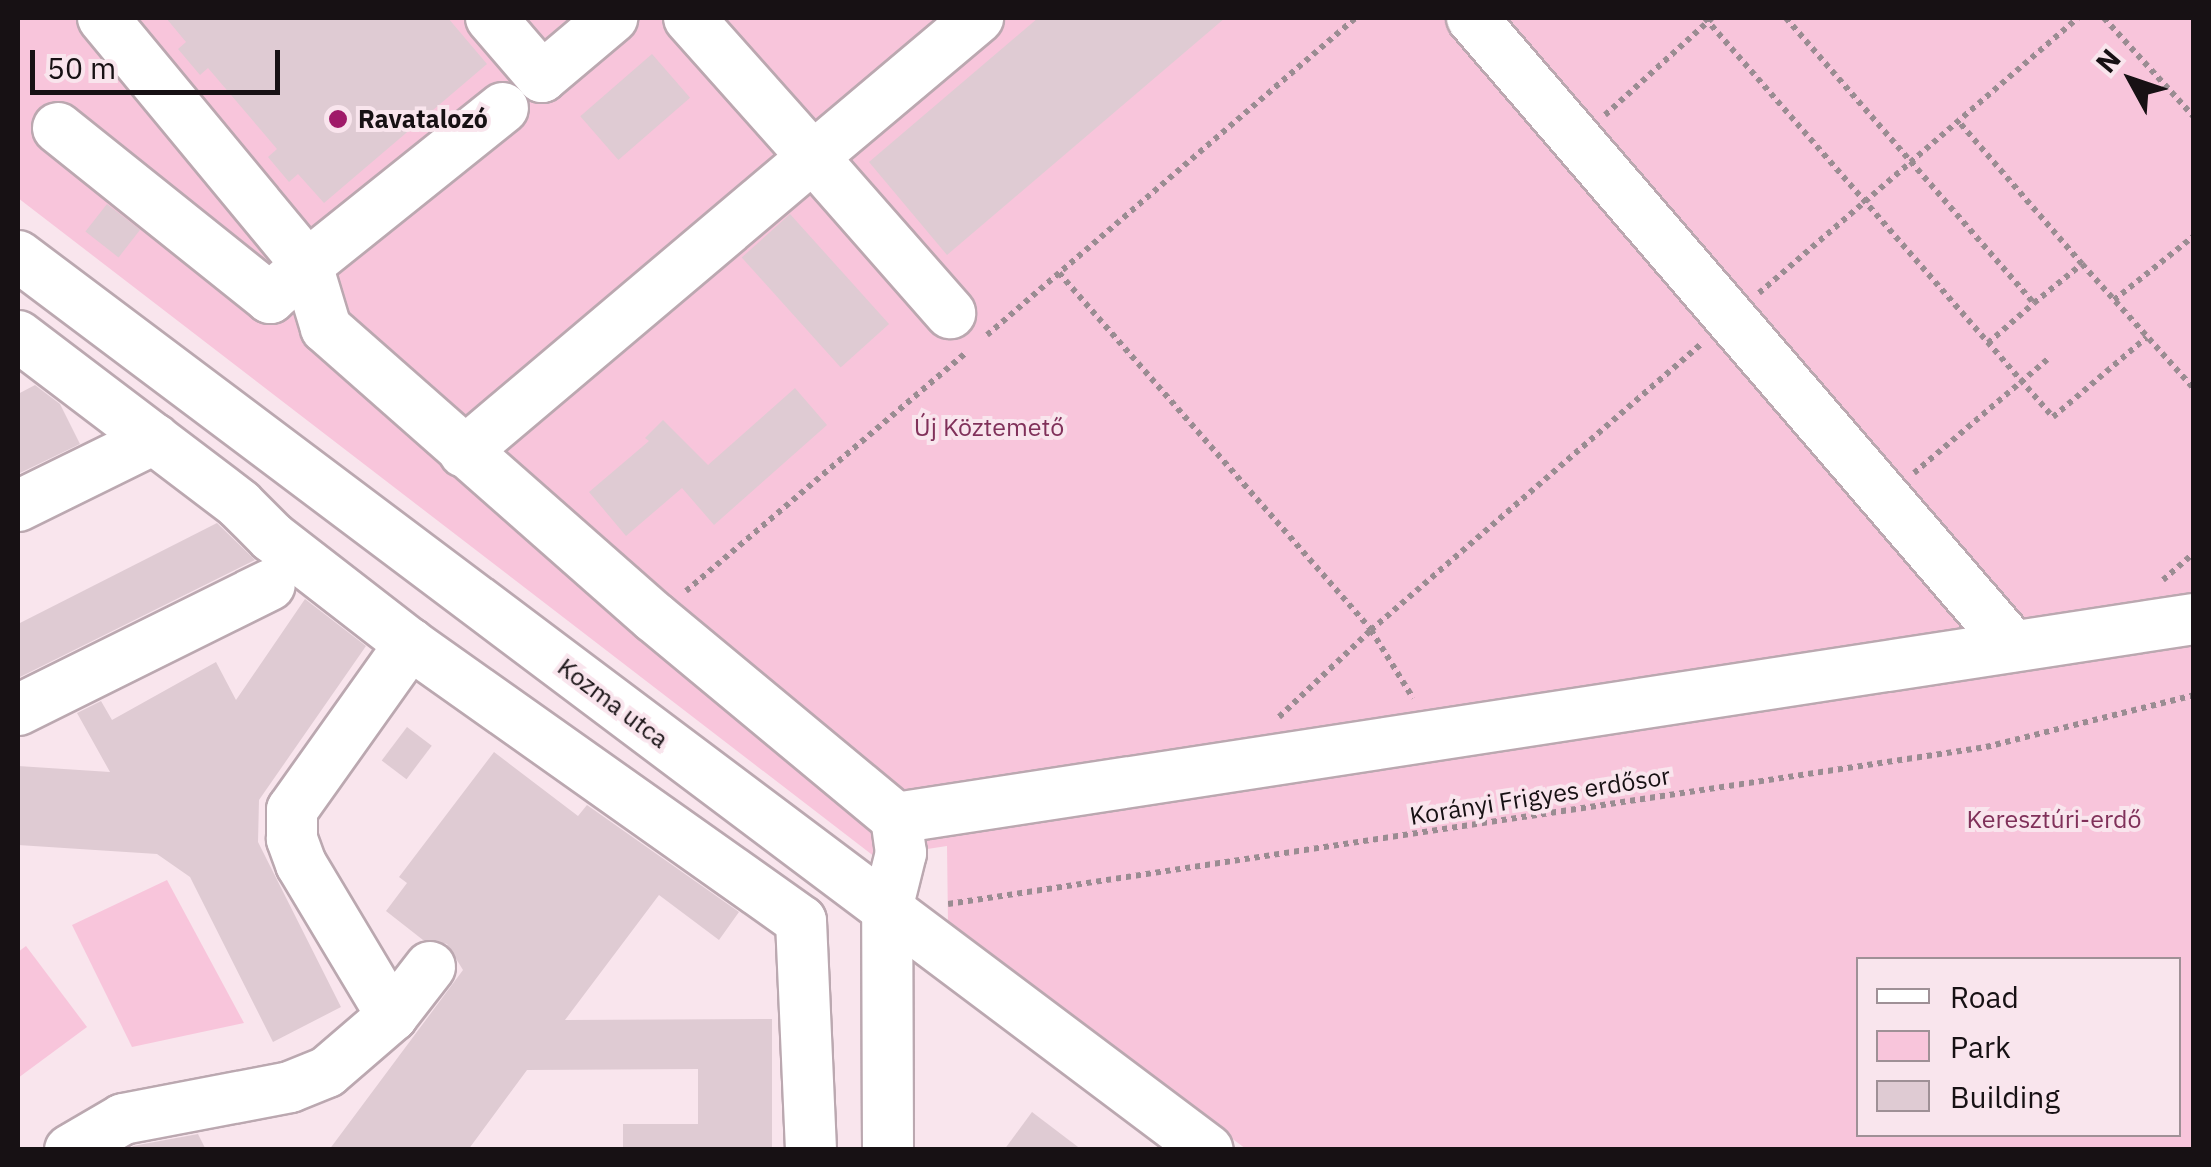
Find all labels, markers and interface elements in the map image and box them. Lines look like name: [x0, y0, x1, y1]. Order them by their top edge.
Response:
scale bar: [35, 30, 285, 92]
north arrow: [2081, 30, 2181, 130]
text: N: [2087, 41, 2128, 80]
text: 50 m: [47, 48, 116, 87]
place label: Ravatalozó: [358, 104, 488, 134]
marker: Ravatalozó: [327, 108, 349, 130]
park label: Új Köztemető: [914, 412, 1064, 442]
street label: Kozma utca: [552, 652, 674, 754]
street label: Korányi Frigyes erdősor: [1408, 761, 1672, 831]
park label: Keresztúri-erdő: [1966, 804, 2142, 834]
legend: [1856, 957, 2181, 1137]
text: Road: [1950, 977, 2019, 1016]
text: Park: [1950, 1027, 2011, 1066]
text: Building: [1950, 1077, 2060, 1116]

